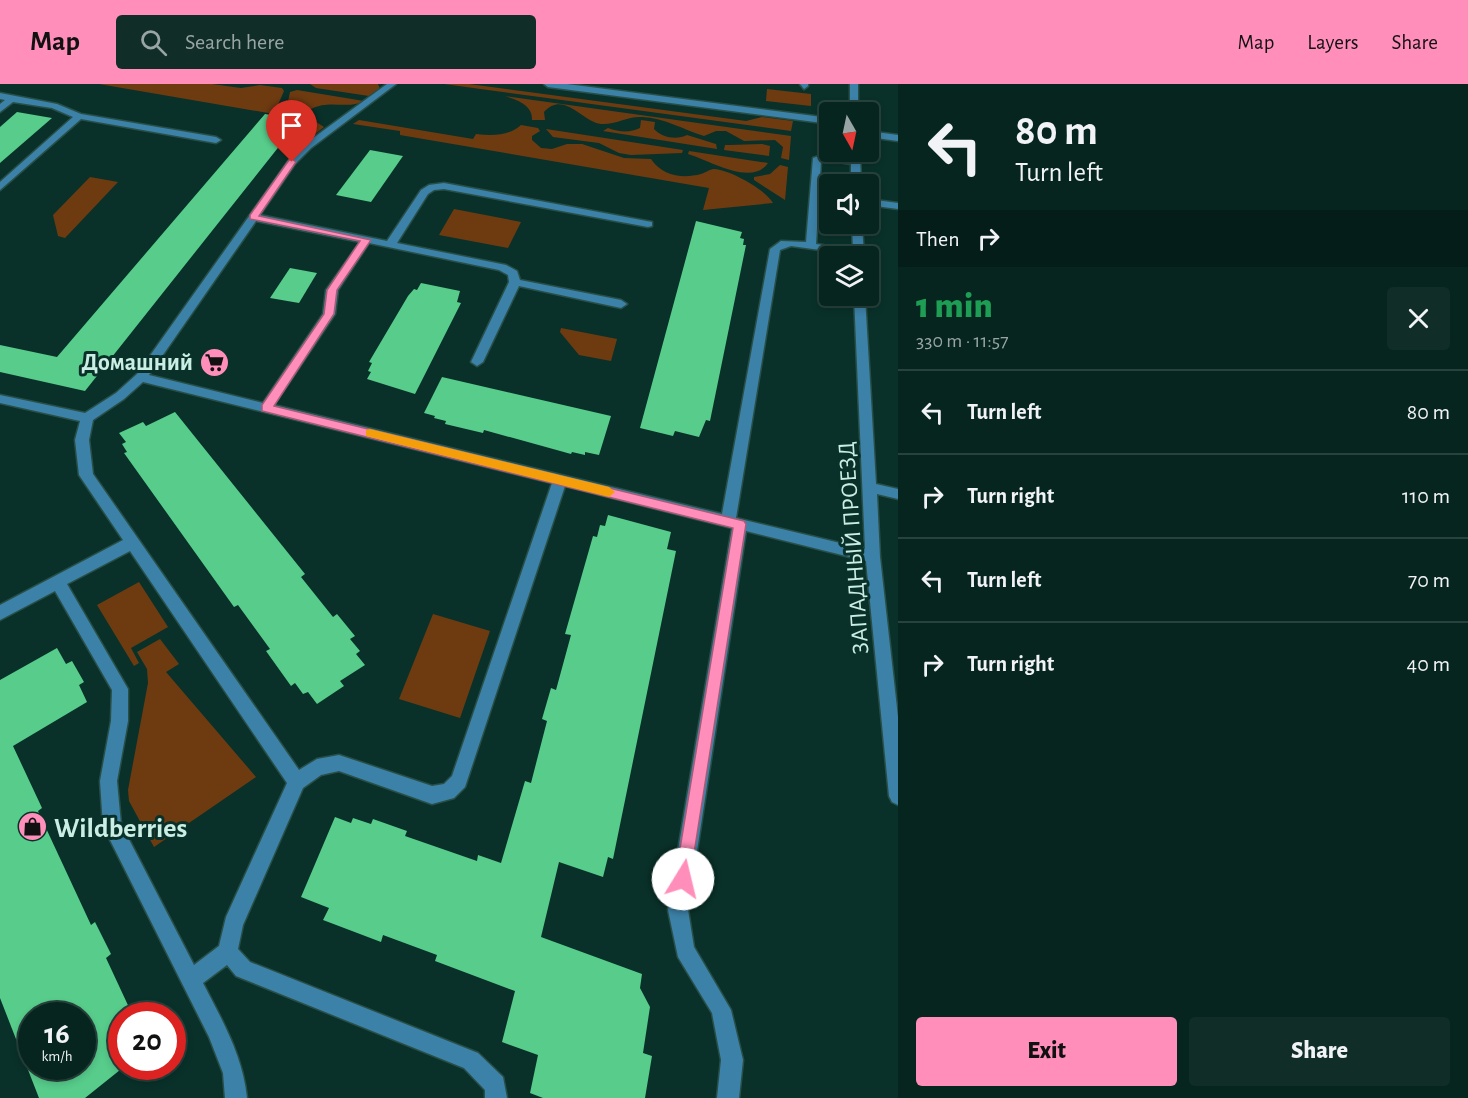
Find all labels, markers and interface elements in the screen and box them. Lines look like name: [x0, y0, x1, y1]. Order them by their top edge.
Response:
search box: [116, 15, 536, 69]
icon: search: [137, 26, 170, 59]
text: Map: [30, 28, 80, 56]
text: Search here: [185, 31, 284, 53]
text: Map: [1238, 32, 1274, 53]
text: Layers: [1307, 32, 1358, 53]
text: Share: [1391, 32, 1438, 53]
pin: [266, 100, 317, 162]
north arrow: [819, 102, 879, 162]
map controls: [819, 102, 879, 306]
icon: left: [916, 108, 994, 186]
icon: arrive: [275, 109, 308, 142]
text: 80 m: [1015, 110, 1098, 152]
text: Turn left: [1015, 159, 1103, 186]
button: sound: [819, 174, 879, 234]
icon: right: [972, 222, 1005, 255]
text: Then: [916, 228, 960, 250]
button: layers: [819, 246, 879, 306]
button: close: [1387, 287, 1450, 350]
text: 1 min: [916, 288, 993, 324]
text: 330 m · 11:57: [916, 331, 1009, 351]
supermarket icon: Домашний: [198, 346, 230, 378]
place label: Домашний: [82, 351, 193, 375]
icon: left: [916, 396, 949, 429]
text: Turn left: [967, 401, 1041, 423]
text: 80 m: [1407, 401, 1450, 423]
street label: ЗАПАДНЫЙ ПРОЕЗД: [835, 441, 873, 655]
icon: right: [916, 480, 949, 513]
text: Turn right: [967, 485, 1054, 507]
text: 110 m: [1402, 485, 1450, 507]
icon: left: [916, 564, 949, 597]
text: Turn left: [967, 569, 1041, 591]
text: 70 m: [1408, 569, 1450, 591]
icon: right: [916, 648, 949, 681]
text: Turn right: [967, 653, 1054, 675]
text: 40 m: [1407, 653, 1450, 675]
shop icon: Wildberries: [17, 811, 49, 843]
place label: Wildberries: [54, 815, 187, 843]
position arrow: [651, 847, 715, 911]
speed limit sign: 20: [108, 1002, 186, 1080]
button: Exit: [916, 1017, 1177, 1086]
button: Share: [1189, 1017, 1450, 1086]
text: 16: [44, 1019, 70, 1049]
text: km/h: [42, 1049, 72, 1064]

